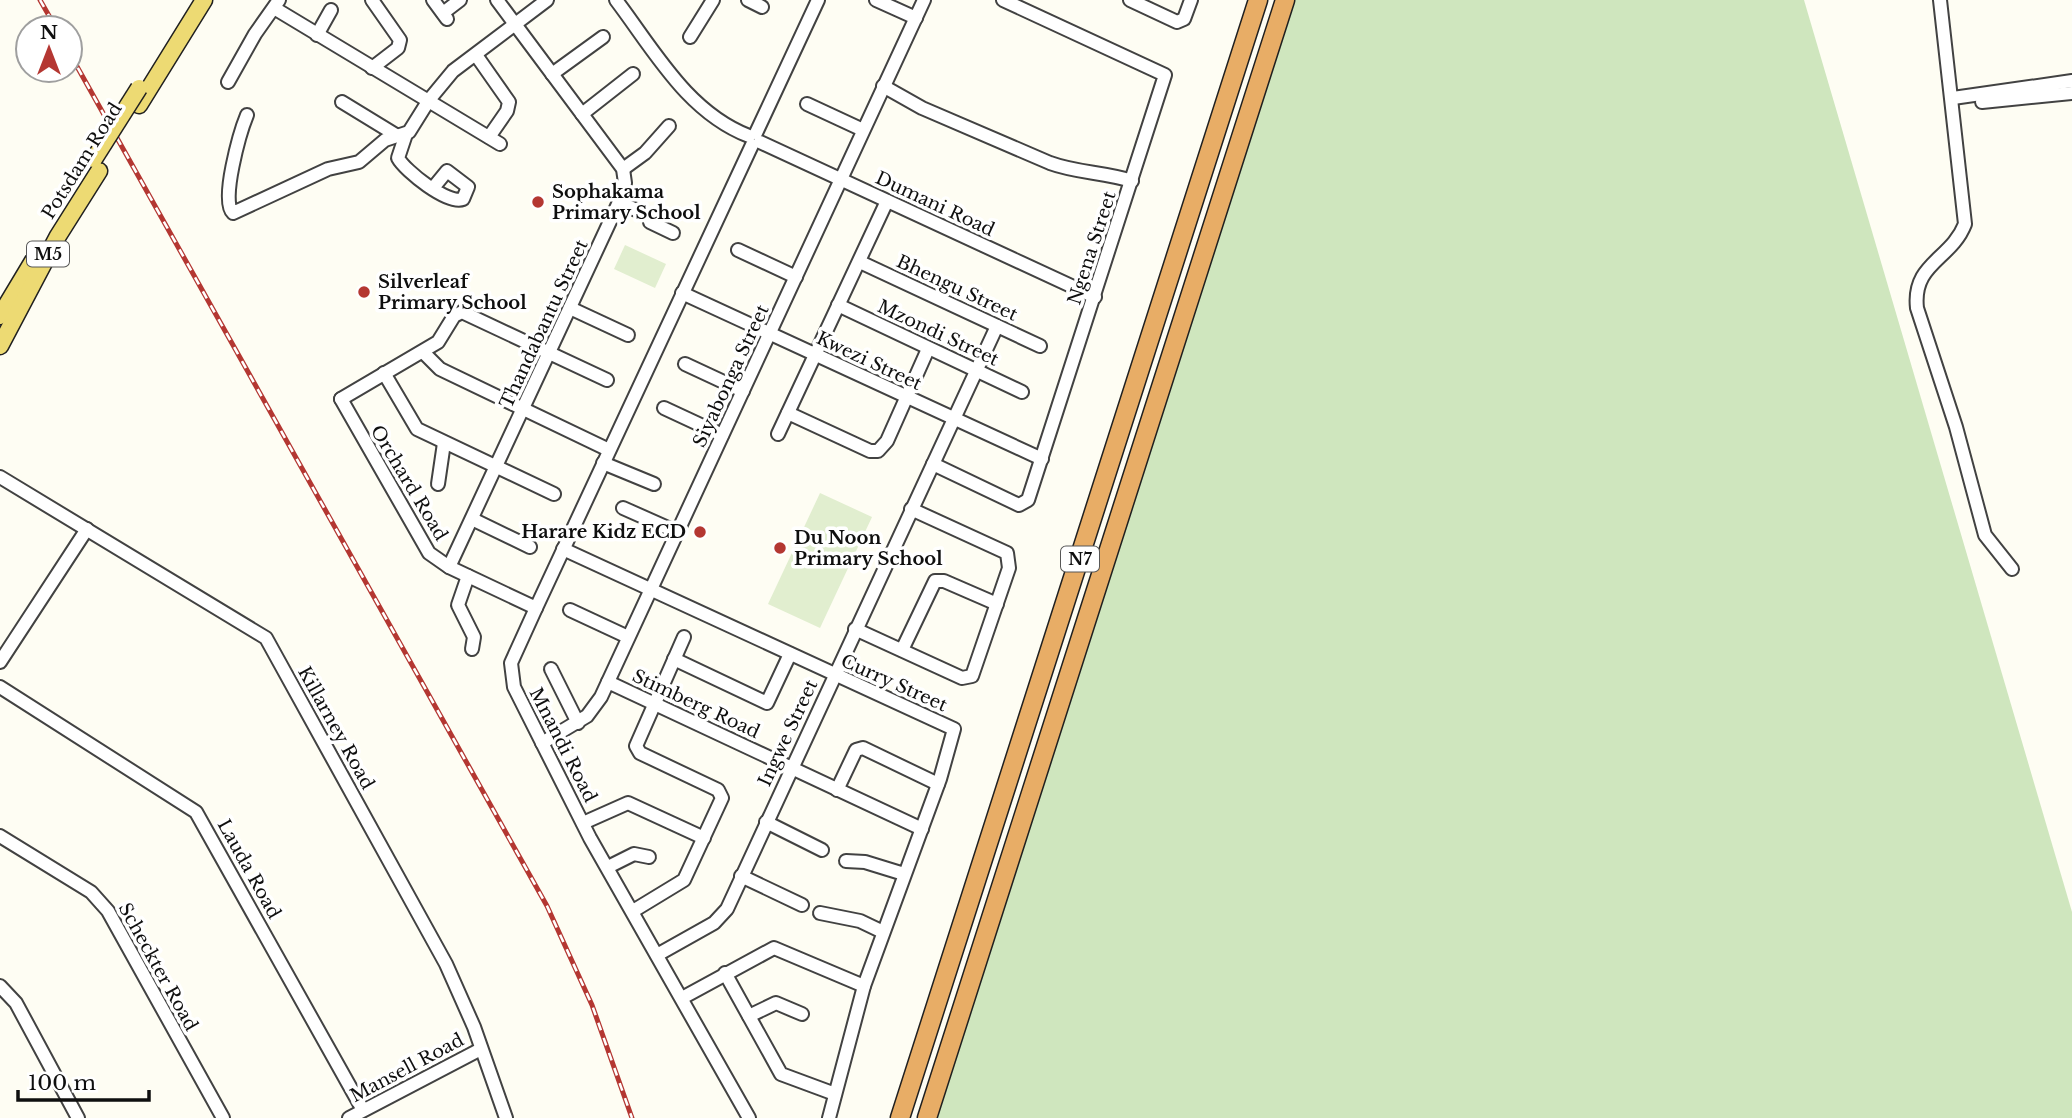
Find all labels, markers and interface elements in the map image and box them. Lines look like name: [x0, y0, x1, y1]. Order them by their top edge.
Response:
north arrow: [14, 14, 84, 84]
text: N: [40, 21, 58, 44]
street label: Potsdam Road: [37, 99, 127, 223]
street label: Dumani Road: [872, 167, 998, 241]
place label: Sophakama Primary School: [552, 181, 701, 224]
street label: Ngena Street: [1063, 188, 1121, 308]
marker: Sophakama Primary School: [530, 194, 546, 210]
street label: Thandabantu Street: [495, 236, 593, 412]
road number: M5: [27, 242, 69, 266]
street label: Bhengu Street: [893, 250, 1021, 326]
place label: Silverleaf Primary School: [378, 271, 527, 314]
marker: Silverleaf Primary School: [356, 284, 372, 300]
street label: Mzondi Street: [874, 295, 1002, 371]
street label: Siyabonga Street: [688, 301, 774, 451]
street label: Kwezi Street: [813, 327, 925, 395]
street label: Orchard Road: [366, 421, 452, 545]
place label: Harare Kidz ECD: [521, 521, 686, 543]
marker: Harare Kidz ECD: [692, 524, 708, 540]
place label: Du Noon Primary School: [794, 527, 943, 570]
marker: Du Noon Primary School: [772, 540, 788, 556]
road number: N7: [1061, 546, 1099, 572]
street label: Curry Street: [837, 650, 951, 716]
street label: Killarney Road: [293, 663, 379, 793]
street label: Stimberg Road: [629, 665, 763, 743]
street label: Ingwe Street: [754, 676, 822, 790]
street label: Mnandi Road: [525, 684, 601, 806]
street label: Lauda Road: [213, 816, 285, 922]
street label: Scheckter Road: [114, 899, 202, 1035]
street label: Mansell Road: [347, 1029, 467, 1107]
scale bar: [18, 1058, 149, 1102]
text: 100 m: [28, 1070, 96, 1096]

